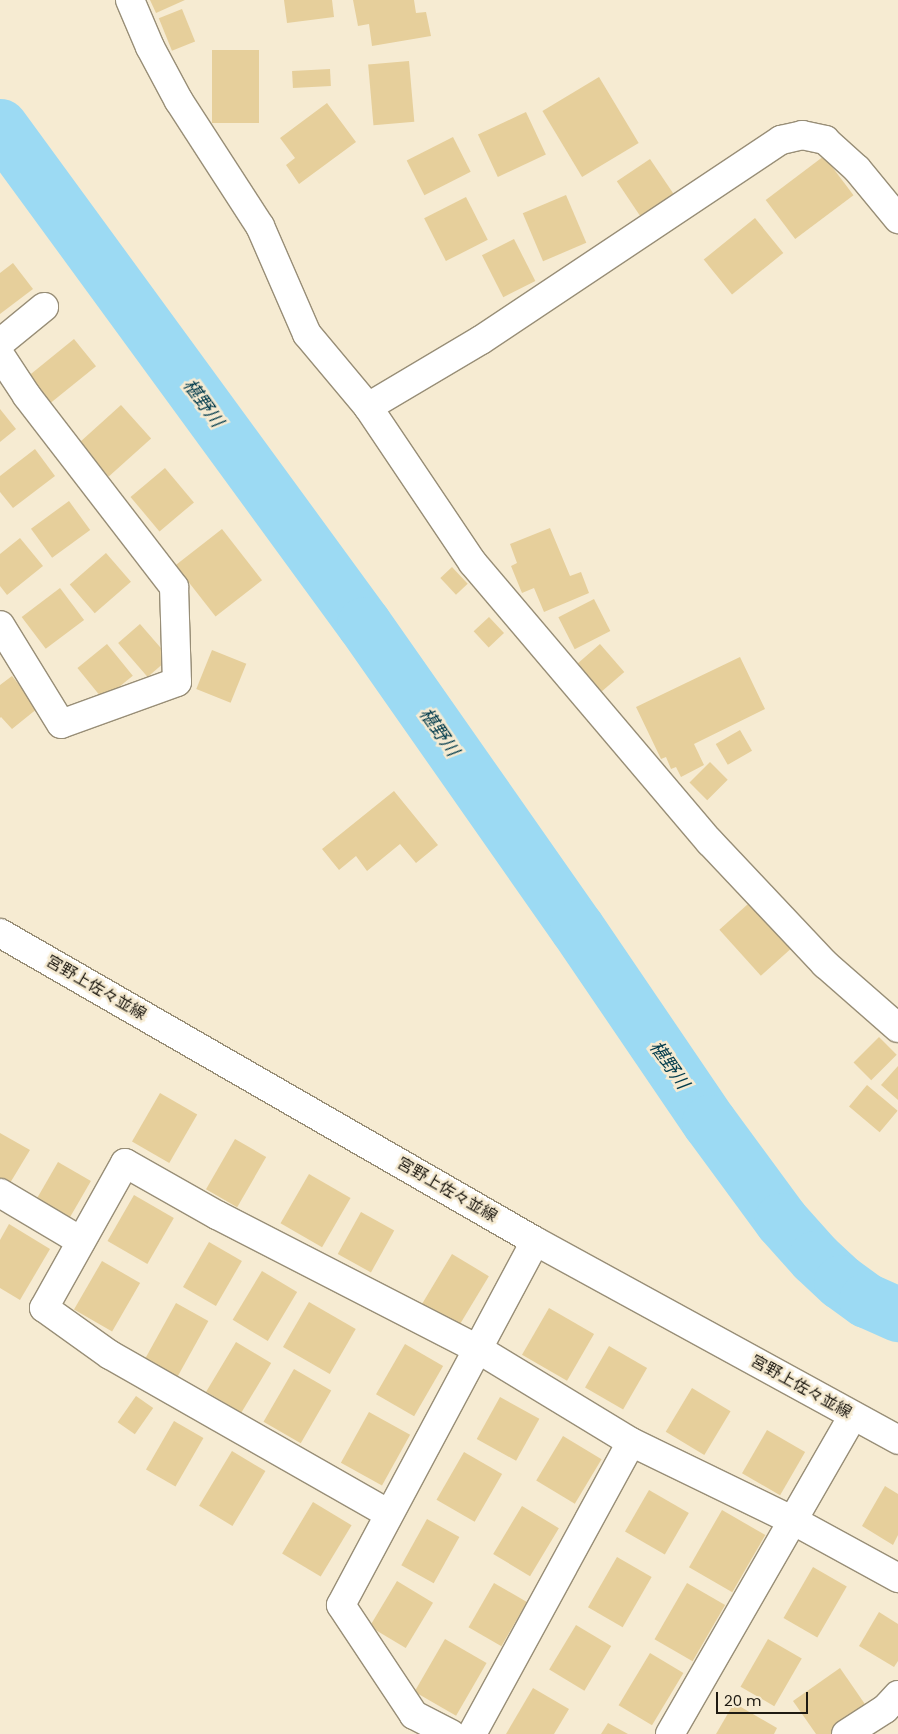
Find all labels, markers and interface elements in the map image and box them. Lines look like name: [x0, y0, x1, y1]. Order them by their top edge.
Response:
water label: 椹野川: [178, 375, 228, 431]
water label: 椹野川: [415, 704, 463, 760]
street label: 宮野上佐々並線: [43, 952, 149, 1024]
water label: 椹野川: [645, 1037, 693, 1093]
street label: 宮野上佐々並線: [394, 1154, 500, 1226]
street label: 宮野上佐々並線: [747, 1351, 855, 1423]
scale bar: [718, 1682, 810, 1714]
text: 20 m: [724, 1690, 762, 1711]

